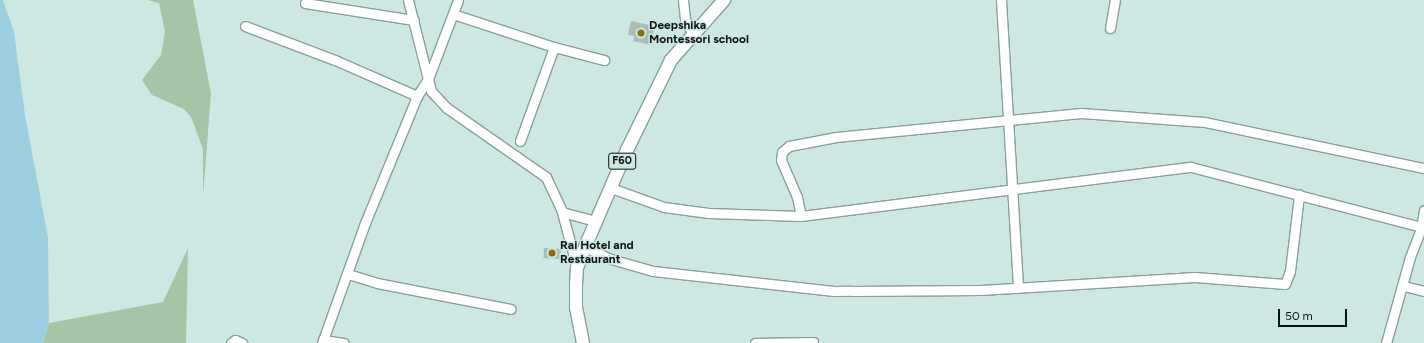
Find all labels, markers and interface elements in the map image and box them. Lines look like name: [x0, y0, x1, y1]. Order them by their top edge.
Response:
place label: Deepshika Montessori school: [649, 19, 749, 47]
marker: Deepshika Montessori school: [636, 28, 646, 38]
road number: F60: [608, 152, 636, 170]
place label: Rai Hotel and Restaurant: [560, 239, 634, 267]
marker: Rai Hotel and Restaurant: [547, 248, 557, 258]
scale bar: [1280, 301, 1349, 327]
text: 50 m: [1285, 309, 1313, 323]

